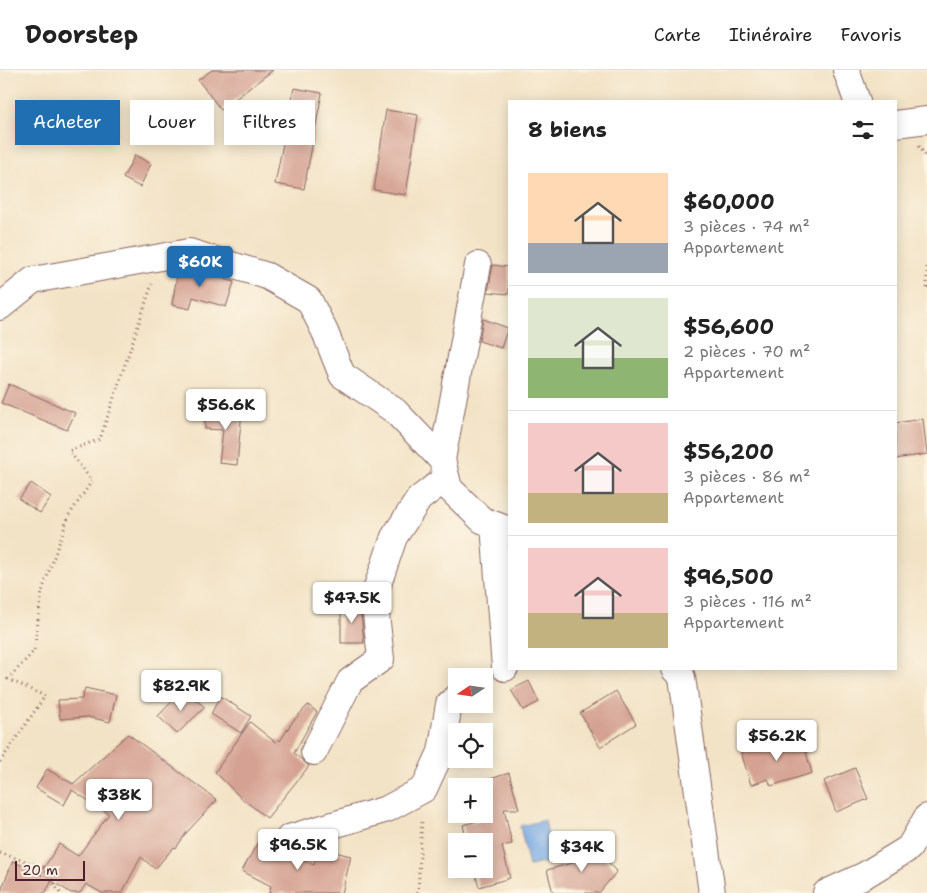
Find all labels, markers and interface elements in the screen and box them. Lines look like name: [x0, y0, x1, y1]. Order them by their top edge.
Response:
text: Doorstep: [25, 19, 138, 51]
text: Carte: [654, 23, 701, 47]
text: Itinéraire: [729, 23, 813, 47]
text: Favoris: [841, 23, 902, 47]
chip: Acheter: [15, 100, 120, 145]
chip: Louer: [130, 100, 214, 145]
chip: Filtres: [224, 100, 315, 145]
text: 8 biens: [528, 116, 607, 144]
icon: filters: [849, 116, 877, 144]
text: $60,000: [683, 188, 775, 216]
icon: home: [568, 193, 628, 253]
text: 3 pièces · 74 m²: [683, 216, 810, 237]
text: Appartement: [683, 237, 784, 258]
pin: $60K: [170, 246, 230, 288]
text: $60K: [178, 251, 222, 272]
text: $56,600: [683, 313, 774, 341]
icon: home: [568, 318, 628, 378]
text: 2 pièces · 70 m²: [683, 341, 810, 362]
text: Appartement: [683, 362, 784, 383]
pin: $56.6K: [185, 388, 267, 431]
text: $56.6K: [197, 394, 255, 415]
text: $56,200: [683, 438, 774, 466]
icon: home: [568, 443, 628, 503]
text: 3 pièces · 86 m²: [683, 466, 810, 487]
text: Appartement: [683, 487, 784, 508]
text: $96,500: [683, 563, 774, 591]
icon: home: [568, 568, 628, 628]
pin: $47.5K: [311, 582, 393, 624]
text: $47.5K: [324, 587, 380, 608]
text: 3 pièces · 116 m²: [683, 591, 812, 612]
text: Appartement: [683, 612, 784, 633]
north arrow: [448, 668, 492, 712]
map controls: [448, 668, 493, 878]
pin: $82.9K: [140, 670, 222, 712]
text: $82.9K: [152, 675, 210, 696]
pin: $56.2K: [736, 720, 818, 762]
button: locate: [448, 723, 493, 768]
text: $56.2K: [748, 725, 806, 746]
pin: $38K: [89, 778, 149, 821]
button: +: [448, 778, 493, 823]
text: $38K: [97, 784, 141, 805]
pin: $96.5K: [257, 828, 339, 871]
pin: $34K: [552, 830, 612, 873]
button: −: [448, 833, 493, 878]
text: $96.5K: [269, 834, 327, 855]
text: $34K: [560, 836, 604, 857]
scale bar: [15, 858, 85, 881]
text: 20 m: [22, 861, 58, 879]

